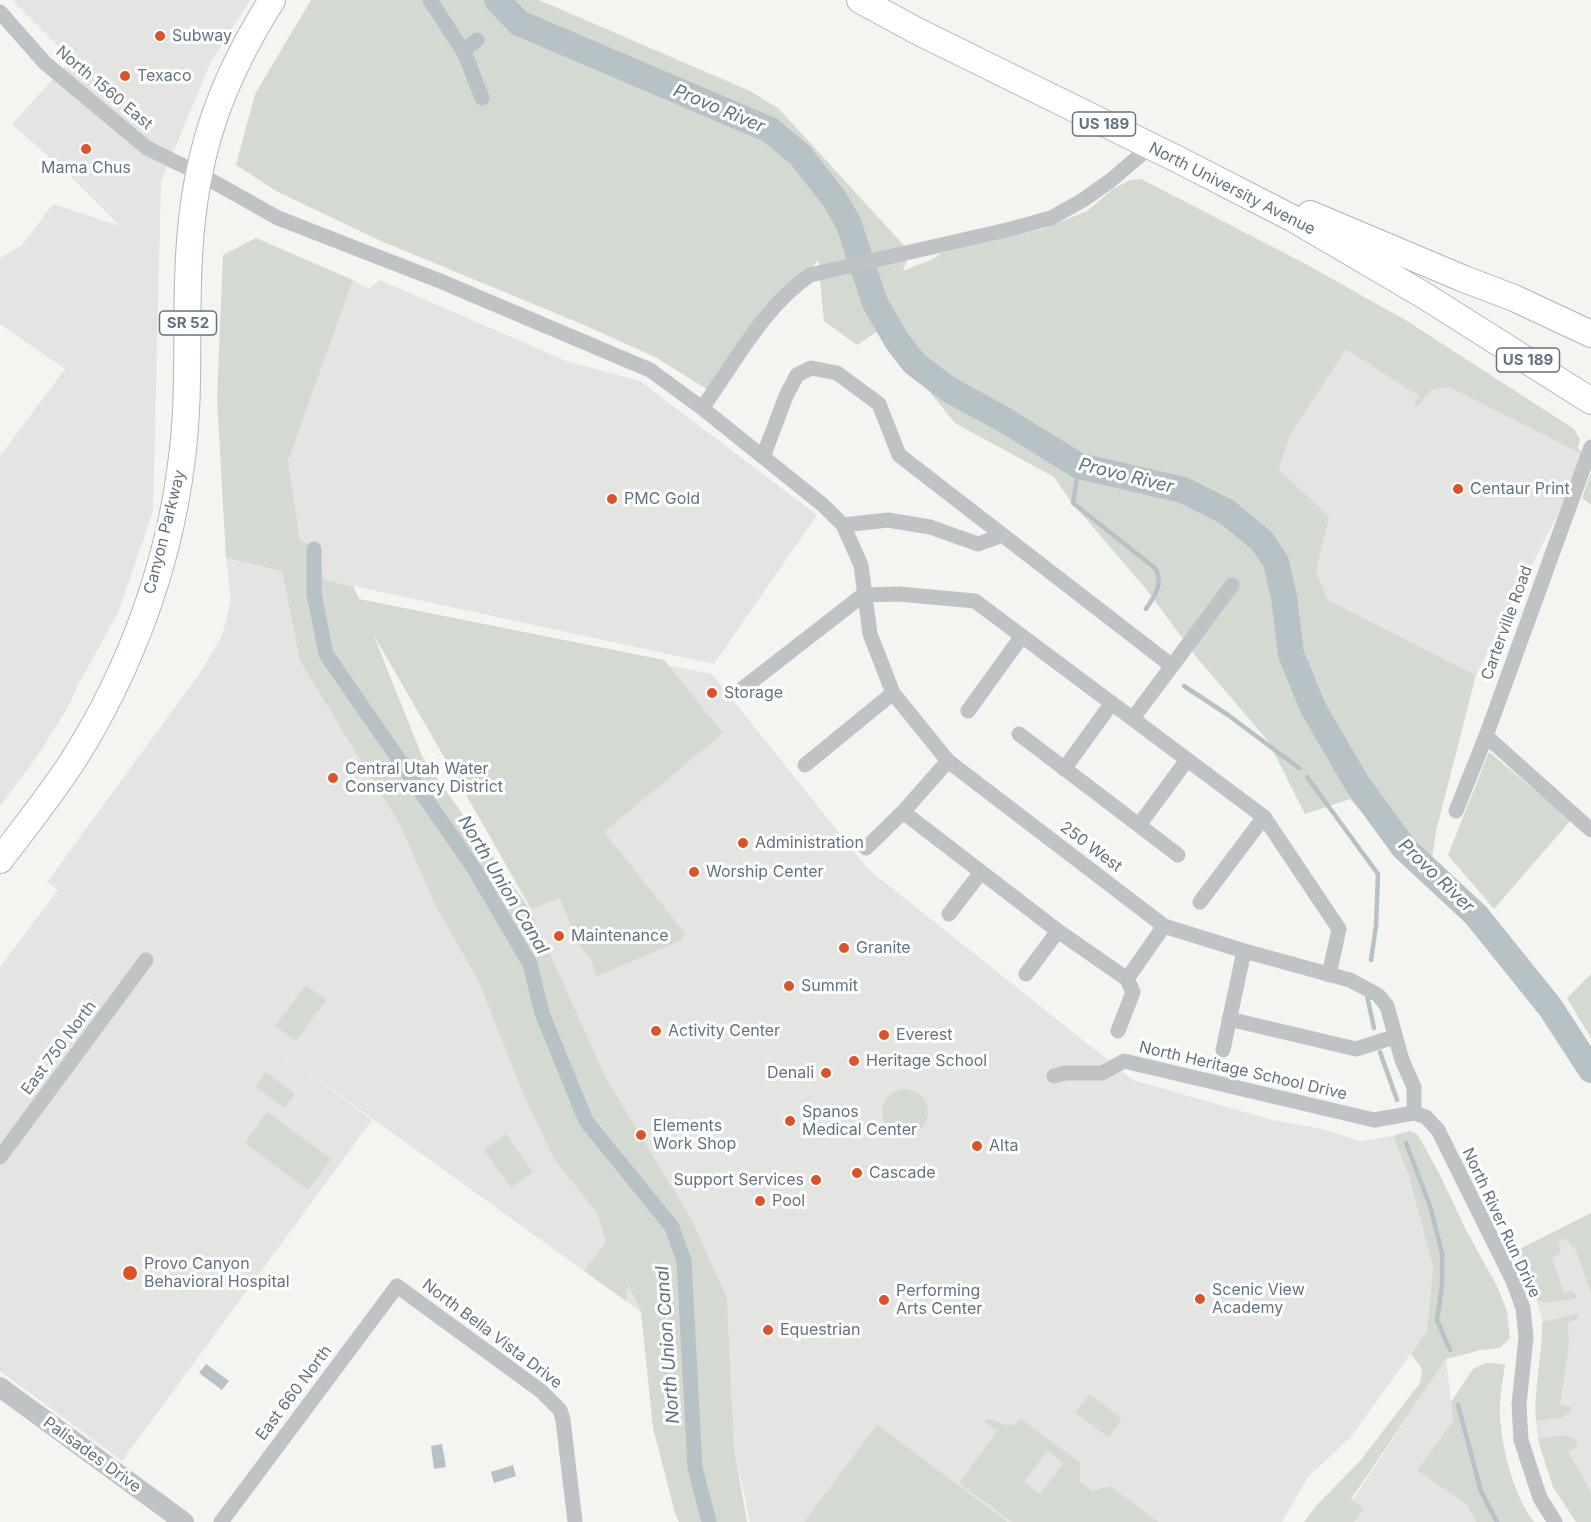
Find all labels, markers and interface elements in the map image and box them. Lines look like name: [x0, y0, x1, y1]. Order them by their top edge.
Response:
place label: Subway: [172, 26, 232, 46]
marker: Subway: [153, 29, 167, 43]
street label: North 1560 East: [52, 42, 156, 134]
place label: Texaco: [137, 66, 192, 86]
marker: Texaco: [118, 69, 132, 83]
water label: Provo River: [670, 80, 768, 138]
road number: US 189: [1072, 112, 1136, 136]
street label: North University Avenue: [1146, 139, 1318, 239]
marker: Mama Chus: [79, 142, 93, 156]
place label: Mama Chus: [41, 158, 131, 178]
road number: SR 52: [160, 311, 216, 335]
road number: US 189: [1496, 348, 1559, 372]
water label: Provo River: [1076, 454, 1176, 498]
street label: Canyon Parkway: [140, 468, 190, 596]
place label: Centaur Print: [1470, 479, 1570, 499]
marker: Centaur Print: [1451, 482, 1465, 496]
place label: PMC Gold: [624, 489, 700, 509]
marker: PMC Gold: [605, 492, 619, 506]
street label: Carterville Road: [1477, 563, 1537, 683]
place label: Storage: [724, 683, 783, 703]
marker: Storage: [705, 686, 719, 700]
place label: Central Utah Water Conservancy District: [345, 759, 503, 797]
marker: Central Utah Water Conservancy District: [326, 771, 340, 785]
water label: North Union Canal: [453, 812, 553, 958]
street label: 250 West: [1056, 818, 1126, 876]
place label: Administration: [755, 833, 864, 853]
water label: Provo River: [1394, 835, 1478, 917]
marker: Administration: [736, 836, 750, 850]
place label: Worship Center: [706, 862, 824, 882]
marker: Worship Center: [687, 865, 701, 879]
place label: Maintenance: [571, 926, 669, 946]
marker: Maintenance: [552, 929, 566, 943]
place label: Granite: [856, 938, 911, 958]
marker: Granite: [837, 941, 851, 955]
place label: Summit: [801, 976, 858, 996]
marker: Summit: [782, 979, 796, 993]
street label: East 750 North: [17, 997, 101, 1099]
place label: Activity Center: [668, 1021, 780, 1041]
marker: Activity Center: [649, 1024, 663, 1038]
place label: Everest: [896, 1025, 952, 1045]
marker: Everest: [877, 1028, 891, 1042]
street label: North Heritage School Drive: [1137, 1038, 1349, 1104]
place label: Heritage School: [866, 1051, 987, 1071]
marker: Heritage School: [847, 1054, 861, 1068]
place label: Denali: [767, 1063, 814, 1083]
marker: Denali: [819, 1066, 833, 1080]
place label: Spanos Medical Center: [802, 1102, 917, 1140]
marker: Spanos Medical Center: [783, 1114, 797, 1128]
place label: Elements Work Shop: [653, 1116, 736, 1154]
marker: Elements Work Shop: [634, 1128, 648, 1142]
place label: Alta: [989, 1136, 1018, 1156]
marker: Alta: [970, 1139, 984, 1153]
street label: North River Run Drive: [1458, 1145, 1544, 1301]
place label: Cascade: [869, 1163, 936, 1183]
marker: Cascade: [850, 1166, 864, 1180]
place label: Support Services: [673, 1170, 804, 1190]
marker: Support Services: [809, 1173, 823, 1187]
place label: Pool: [772, 1191, 805, 1211]
marker: Pool: [753, 1194, 767, 1208]
place label: Provo Canyon Behavioral Hospital: [144, 1254, 290, 1292]
marker: Provo Canyon Behavioral Hospital: [121, 1264, 139, 1282]
water label: North Union Canal: [652, 1265, 684, 1425]
street label: North Bella Vista Drive: [418, 1275, 566, 1393]
place label: Scenic View Academy: [1212, 1280, 1305, 1318]
place label: Performing Arts Center: [896, 1281, 982, 1319]
marker: Scenic View Academy: [1193, 1292, 1207, 1306]
marker: Performing Arts Center: [877, 1293, 891, 1307]
place label: Equestrian: [780, 1320, 860, 1340]
marker: Equestrian: [761, 1323, 775, 1337]
street label: East 660 North: [252, 1342, 336, 1444]
street label: Palisades Drive: [39, 1413, 145, 1497]

